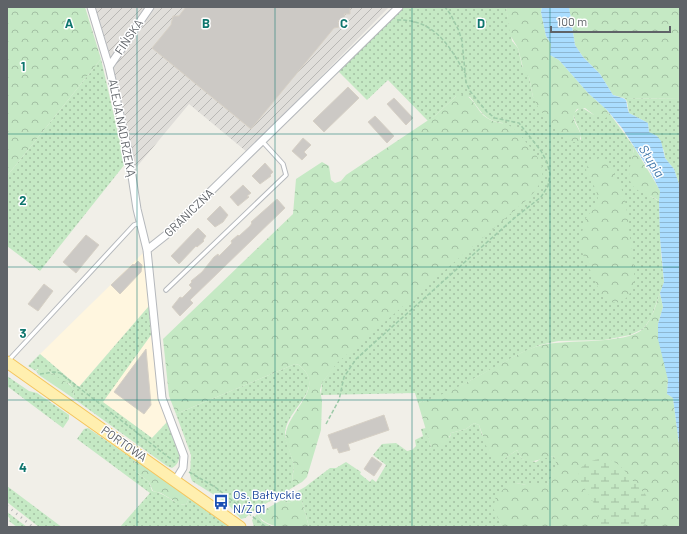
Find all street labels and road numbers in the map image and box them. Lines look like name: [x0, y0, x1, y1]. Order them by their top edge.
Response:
street label: FIŃSKA: [111, 16, 145, 57]
street label: ALEJA NAD RZEKĄ: [107, 78, 139, 179]
street label: GRANICZNA: [161, 185, 216, 239]
street label: PORTOWA: [99, 422, 150, 464]

